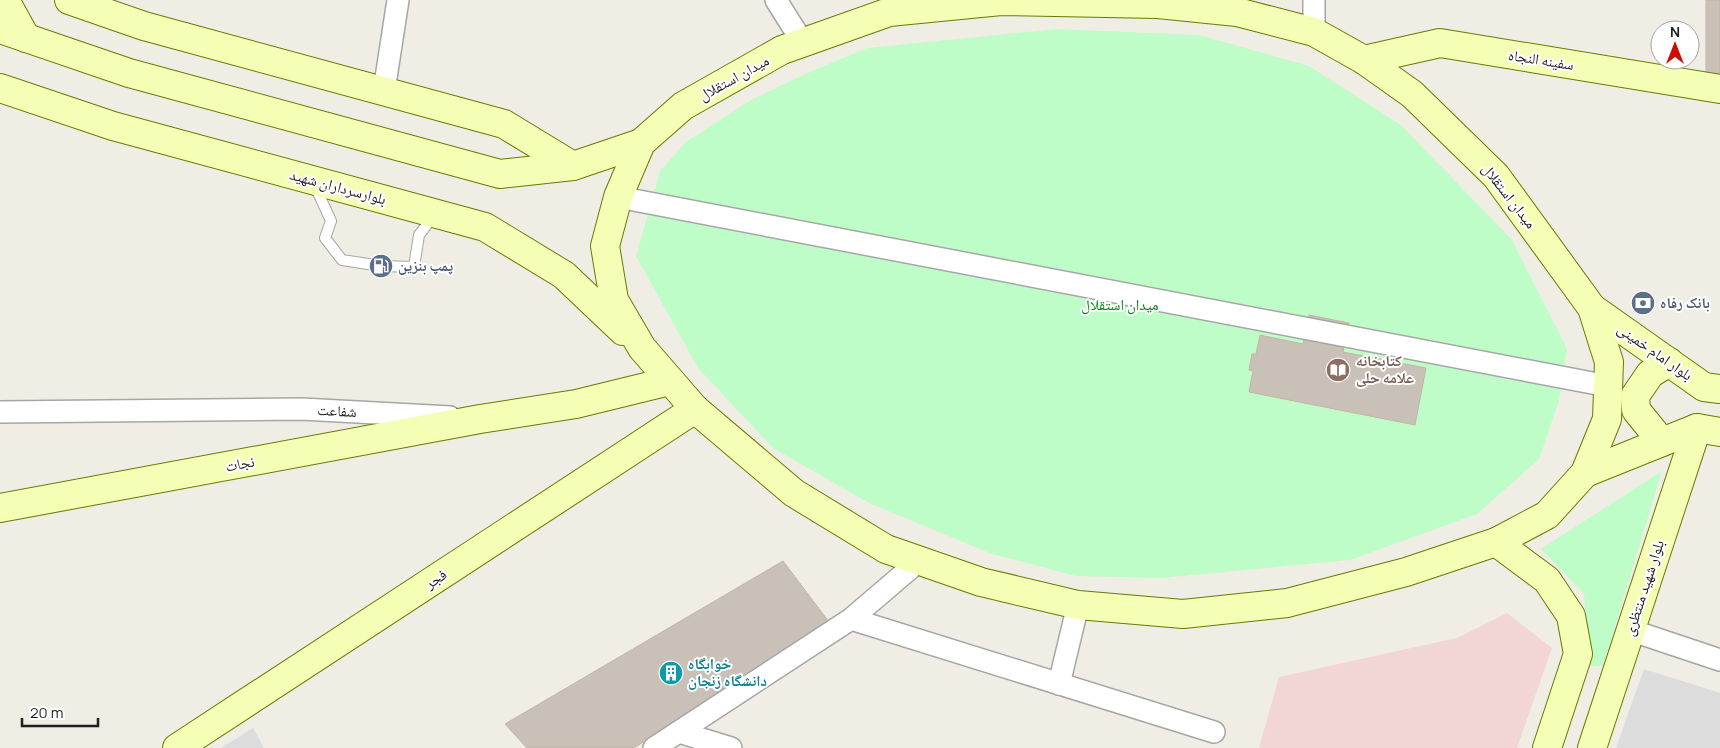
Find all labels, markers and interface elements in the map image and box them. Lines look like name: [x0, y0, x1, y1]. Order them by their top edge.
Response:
north arrow: [1650, 20, 1700, 70]
text: N: [1670, 22, 1680, 41]
street label: سفینه النجاه: [1507, 44, 1576, 75]
street label: میدان استقلال: [695, 50, 773, 106]
street label: میدان استقلال: [1477, 159, 1542, 233]
street label: بلوارسرداران شهید: [288, 164, 389, 209]
fuel station icon: پمپ بنزین: [368, 253, 394, 279]
place label: پمپ بنزین: [398, 255, 453, 276]
bank icon: بانک رفاه: [1630, 290, 1656, 316]
place label: بانک رفاه: [1660, 292, 1710, 313]
park label: میدان استقلال: [1081, 294, 1159, 315]
street label: بلوار امام خمینی: [1613, 318, 1697, 385]
place label: کتابخانه علامه حلی: [1356, 350, 1414, 388]
library icon: کتابخانه علامه حلی: [1325, 357, 1351, 383]
street label: شفاعت: [317, 399, 357, 422]
street label: نجات: [223, 450, 256, 477]
street label: بلوار شهید منتظری: [1618, 537, 1669, 638]
street label: فجر: [420, 564, 451, 594]
place label: خوابگاه دانشگاه زنجان: [688, 653, 767, 691]
building icon: خوابگاه دانشگاه زنجان: [658, 660, 684, 686]
scale bar: [22, 696, 99, 728]
text: 20 m: [30, 702, 63, 723]

